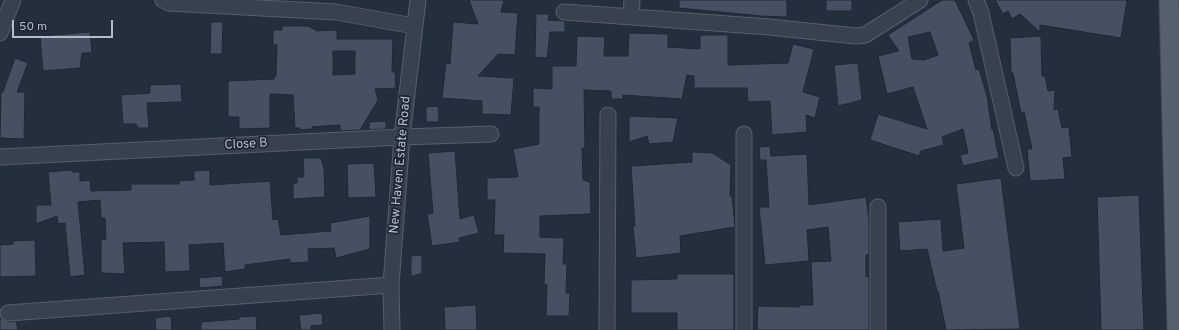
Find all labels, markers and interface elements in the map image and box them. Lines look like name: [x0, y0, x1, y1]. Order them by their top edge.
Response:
scale bar: [14, 12, 115, 38]
text: 50 m: [19, 19, 47, 35]
street label: New Haven Estate Road: [387, 96, 415, 234]
street label: Close B: [224, 136, 268, 154]

